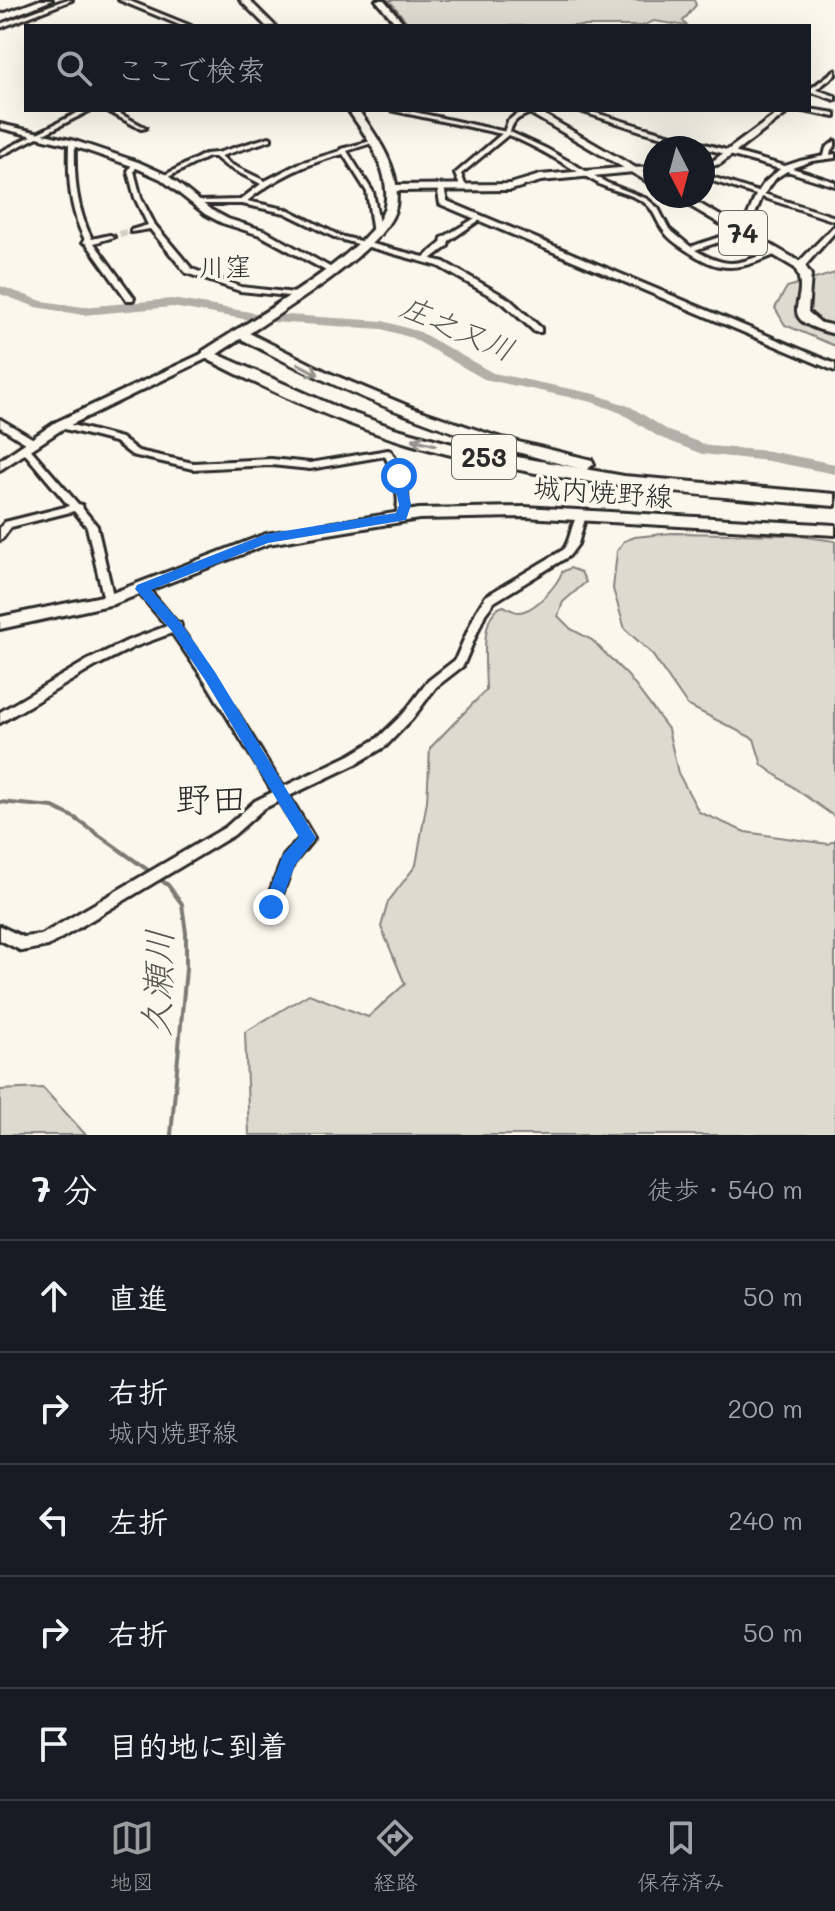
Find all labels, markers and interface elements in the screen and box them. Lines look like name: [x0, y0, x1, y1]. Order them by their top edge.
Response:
search box: [24, 24, 811, 112]
icon: search: [52, 46, 96, 90]
text: ここで検索: [116, 49, 266, 89]
north arrow: [643, 136, 715, 208]
road number: 74: [719, 211, 767, 255]
district label: 川窪: [199, 249, 251, 283]
water label: 庄之又川: [395, 285, 521, 369]
one-way arrow: [295, 362, 319, 378]
one-way arrow: [412, 434, 438, 449]
road number: 253: [452, 435, 516, 479]
route start: [381, 458, 417, 494]
street label: 城内焼野線: [532, 468, 674, 514]
district label: 野田: [175, 774, 247, 821]
route end: [253, 889, 289, 925]
water label: 久瀬川: [131, 928, 181, 1038]
text: 7 分: [32, 1166, 97, 1211]
text: 徒歩 · 540 m: [648, 1172, 803, 1206]
icon: ahead: [32, 1274, 76, 1318]
text: 直進: [108, 1277, 168, 1317]
text: 50 m: [743, 1279, 803, 1313]
text: 右折: [108, 1371, 168, 1411]
icon: right: [32, 1386, 76, 1430]
text: 200 m: [727, 1391, 803, 1425]
text: 城内焼野線: [108, 1415, 238, 1449]
icon: left: [32, 1498, 76, 1542]
text: 左折: [108, 1501, 168, 1541]
text: 240 m: [728, 1503, 803, 1537]
icon: right: [32, 1610, 76, 1654]
text: 右折: [108, 1613, 168, 1653]
text: 50 m: [743, 1615, 803, 1649]
icon: arrive: [32, 1722, 76, 1766]
text: 目的地に到着: [108, 1725, 288, 1765]
tab: 地図: [110, 1816, 154, 1896]
tab: 経路: [373, 1816, 417, 1896]
tab: 保存済み: [637, 1816, 725, 1896]

